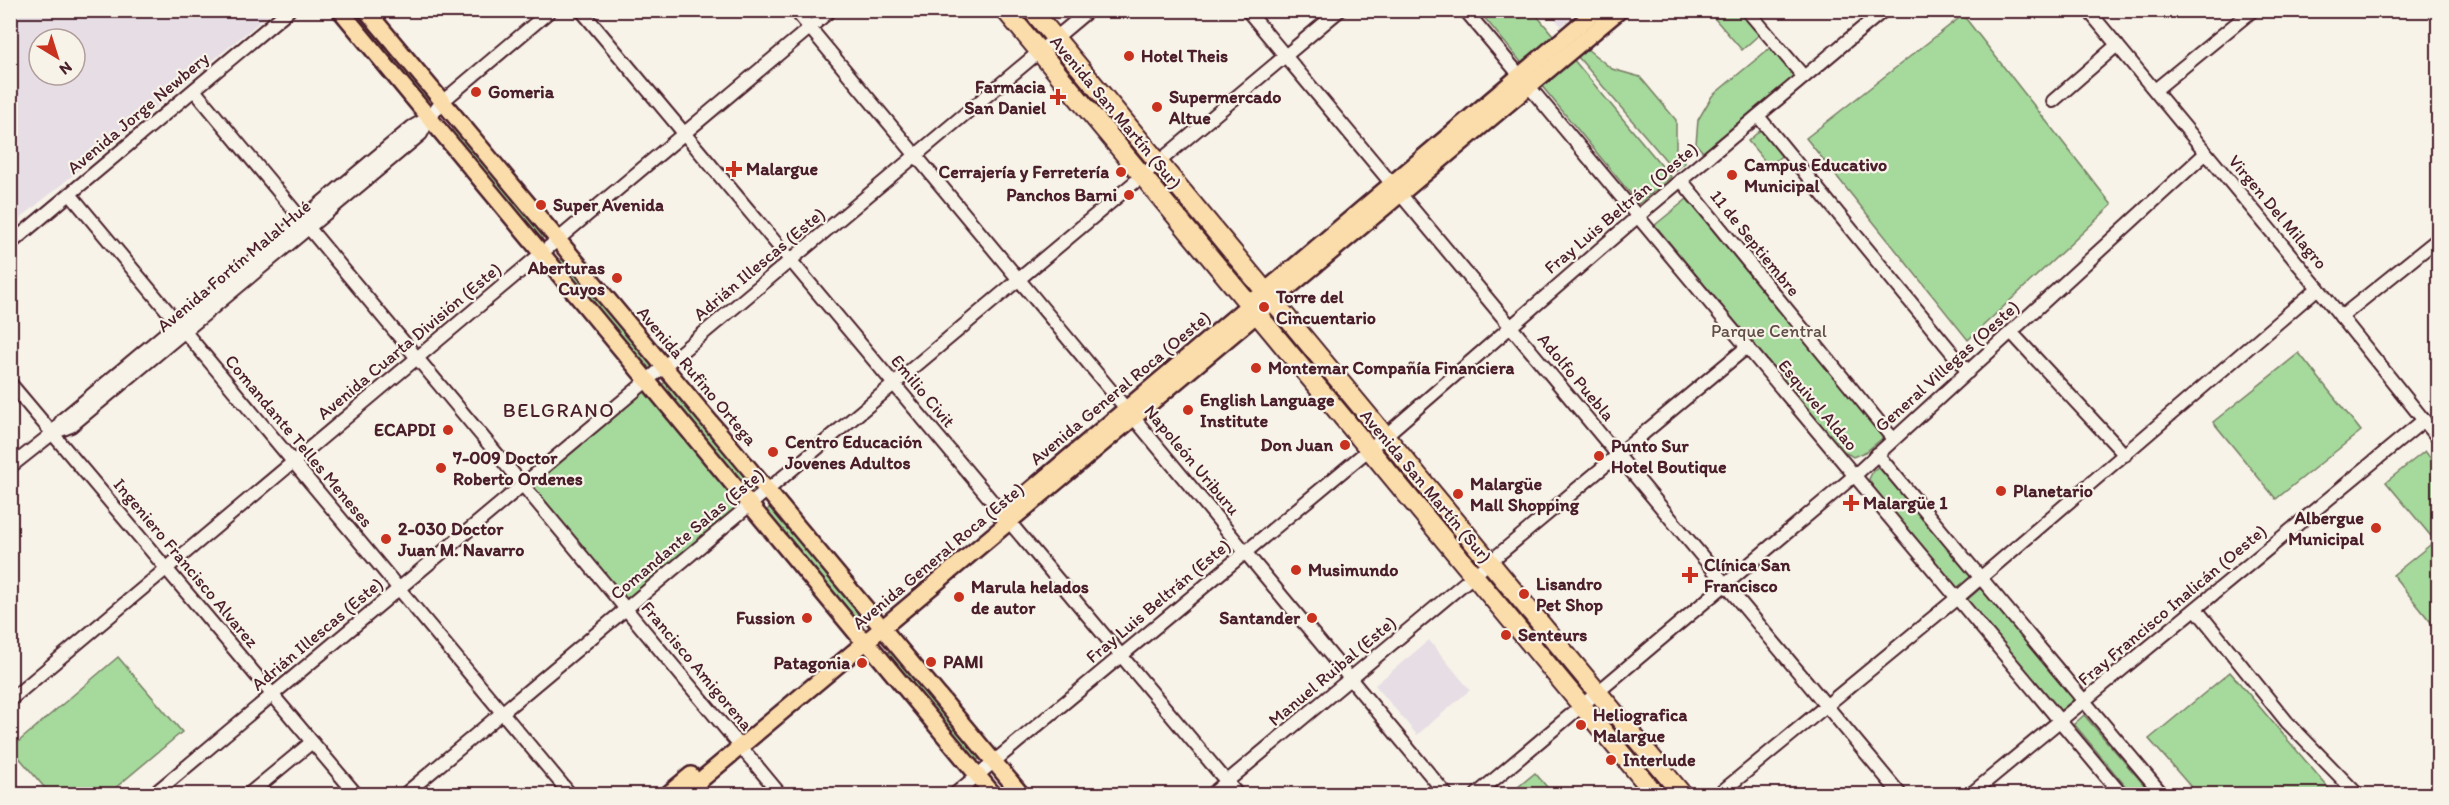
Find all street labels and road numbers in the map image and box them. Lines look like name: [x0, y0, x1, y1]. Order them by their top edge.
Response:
street label: Avenida San Martín (Sur): [1045, 31, 1187, 193]
street label: Avenida Jorge Newbery: [63, 47, 213, 179]
street label: Fray Luis Beltrán (Oeste): [1540, 137, 1702, 279]
street label: Virgen Del Milagro: [2224, 150, 2332, 274]
street label: 11 de Septiembre: [1705, 185, 1805, 301]
street label: Avenida Fortín Malal Hué: [153, 195, 315, 337]
street label: Adrián Illescas (Este): [689, 203, 829, 325]
street label: Avenida Cuarta División (Este): [313, 258, 505, 424]
street label: General Villegas (Oeste): [1870, 296, 2024, 436]
street label: Avenida Rufino Ortega: [632, 302, 762, 451]
street label: Avenida General Roca (Oeste): [1025, 306, 1215, 470]
street label: Adolfo Puebla: [1533, 329, 1619, 426]
street label: Comandante Telles Meneses: [220, 350, 378, 532]
street label: Emilio Civit: [886, 350, 960, 432]
street label: Esquivel Aldao: [1773, 355, 1863, 455]
street label: Napoleón Uriburu: [1139, 400, 1245, 520]
street label: Avenida San Martín (Sur): [1355, 405, 1497, 567]
street label: Comandante Salas (Este): [606, 463, 768, 605]
street label: Ingeniero Francisco Alvarez: [109, 474, 264, 653]
street label: Avenida General Roca (Este): [848, 478, 1028, 634]
street label: Fray Francisco Inalicán (Oeste): [2073, 520, 2271, 690]
street label: Fray Luis Beltrán (Este): [1081, 534, 1235, 668]
street label: Adrián Illescas (Este): [247, 573, 387, 695]
street label: Francisco Amigorena: [636, 597, 758, 736]
street label: Manuel Ruibal (Este): [1264, 611, 1400, 731]

